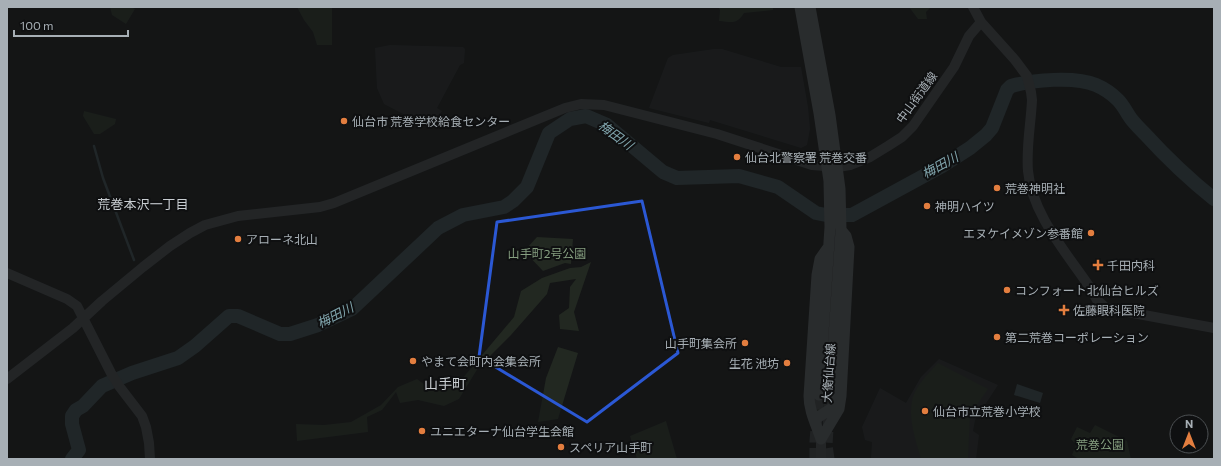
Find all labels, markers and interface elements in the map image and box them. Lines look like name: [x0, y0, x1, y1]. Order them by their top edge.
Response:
scale bar: [14, 12, 128, 38]
text: 100 m: [20, 18, 54, 32]
street label: 中山街道線: [893, 69, 939, 125]
place label: 仙台市 荒巻学校給食センター: [352, 114, 510, 128]
marker: 仙台市 荒巻学校給食センター: [339, 116, 349, 126]
water label: 梅田川: [596, 117, 638, 154]
water label: 梅田川: [919, 148, 963, 181]
place label: 仙台北警察署 荒巻交番: [745, 150, 867, 164]
marker: 仙台北警察署 荒巻交番: [732, 152, 742, 162]
place label: 荒巻神明社: [1005, 181, 1065, 195]
marker: 荒巻神明社: [992, 183, 1002, 193]
district label: 荒巻本沢一丁目: [97, 196, 189, 212]
place label: 神明ハイツ: [935, 199, 995, 213]
marker: 神明ハイツ: [922, 201, 932, 211]
place label: エヌケイメゾン参番館: [963, 226, 1083, 240]
marker: エヌケイメゾン参番館: [1086, 228, 1096, 238]
place label: アローネ北山: [246, 232, 318, 246]
marker: アローネ北山: [233, 234, 243, 244]
park label: 山手町2号公園: [508, 246, 586, 260]
place label: 千田内科: [1107, 258, 1155, 272]
marker: 千田内科: [1092, 259, 1104, 271]
place label: コンフォート北仙台ヒルズ: [1015, 283, 1159, 297]
marker: コンフォート北仙台ヒルズ: [1002, 285, 1012, 295]
water label: 梅田川: [314, 298, 358, 331]
place label: 佐藤眼科医院: [1073, 303, 1145, 317]
marker: 佐藤眼科医院: [1058, 304, 1070, 316]
place label: 第二荒巻コーポレーション: [1005, 330, 1149, 344]
marker: 第二荒巻コーポレーション: [992, 332, 1002, 342]
place label: 山手町集会所: [665, 336, 737, 350]
marker: 山手町集会所: [740, 338, 750, 348]
street label: 大衡仙台線: [819, 343, 837, 403]
place label: やまて会町内会集会所: [421, 354, 541, 368]
marker: やまて会町内会集会所: [408, 356, 418, 366]
place label: 生花 池坊: [729, 356, 779, 370]
marker: 生花 池坊: [782, 358, 792, 368]
district label: 山手町: [424, 375, 466, 392]
place label: 仙台市立荒巻小学校: [933, 404, 1041, 418]
marker: 仙台市立荒巻小学校: [920, 406, 930, 416]
north arrow: [1169, 414, 1209, 454]
text: N: [1185, 417, 1193, 430]
place label: ユニエターナ仙台学生会館: [430, 424, 574, 438]
marker: ユニエターナ仙台学生会館: [417, 426, 427, 436]
park label: 荒巻公園: [1076, 437, 1124, 451]
place label: スペリア山手町: [569, 440, 652, 454]
marker: スペリア山手町: [556, 442, 566, 452]

